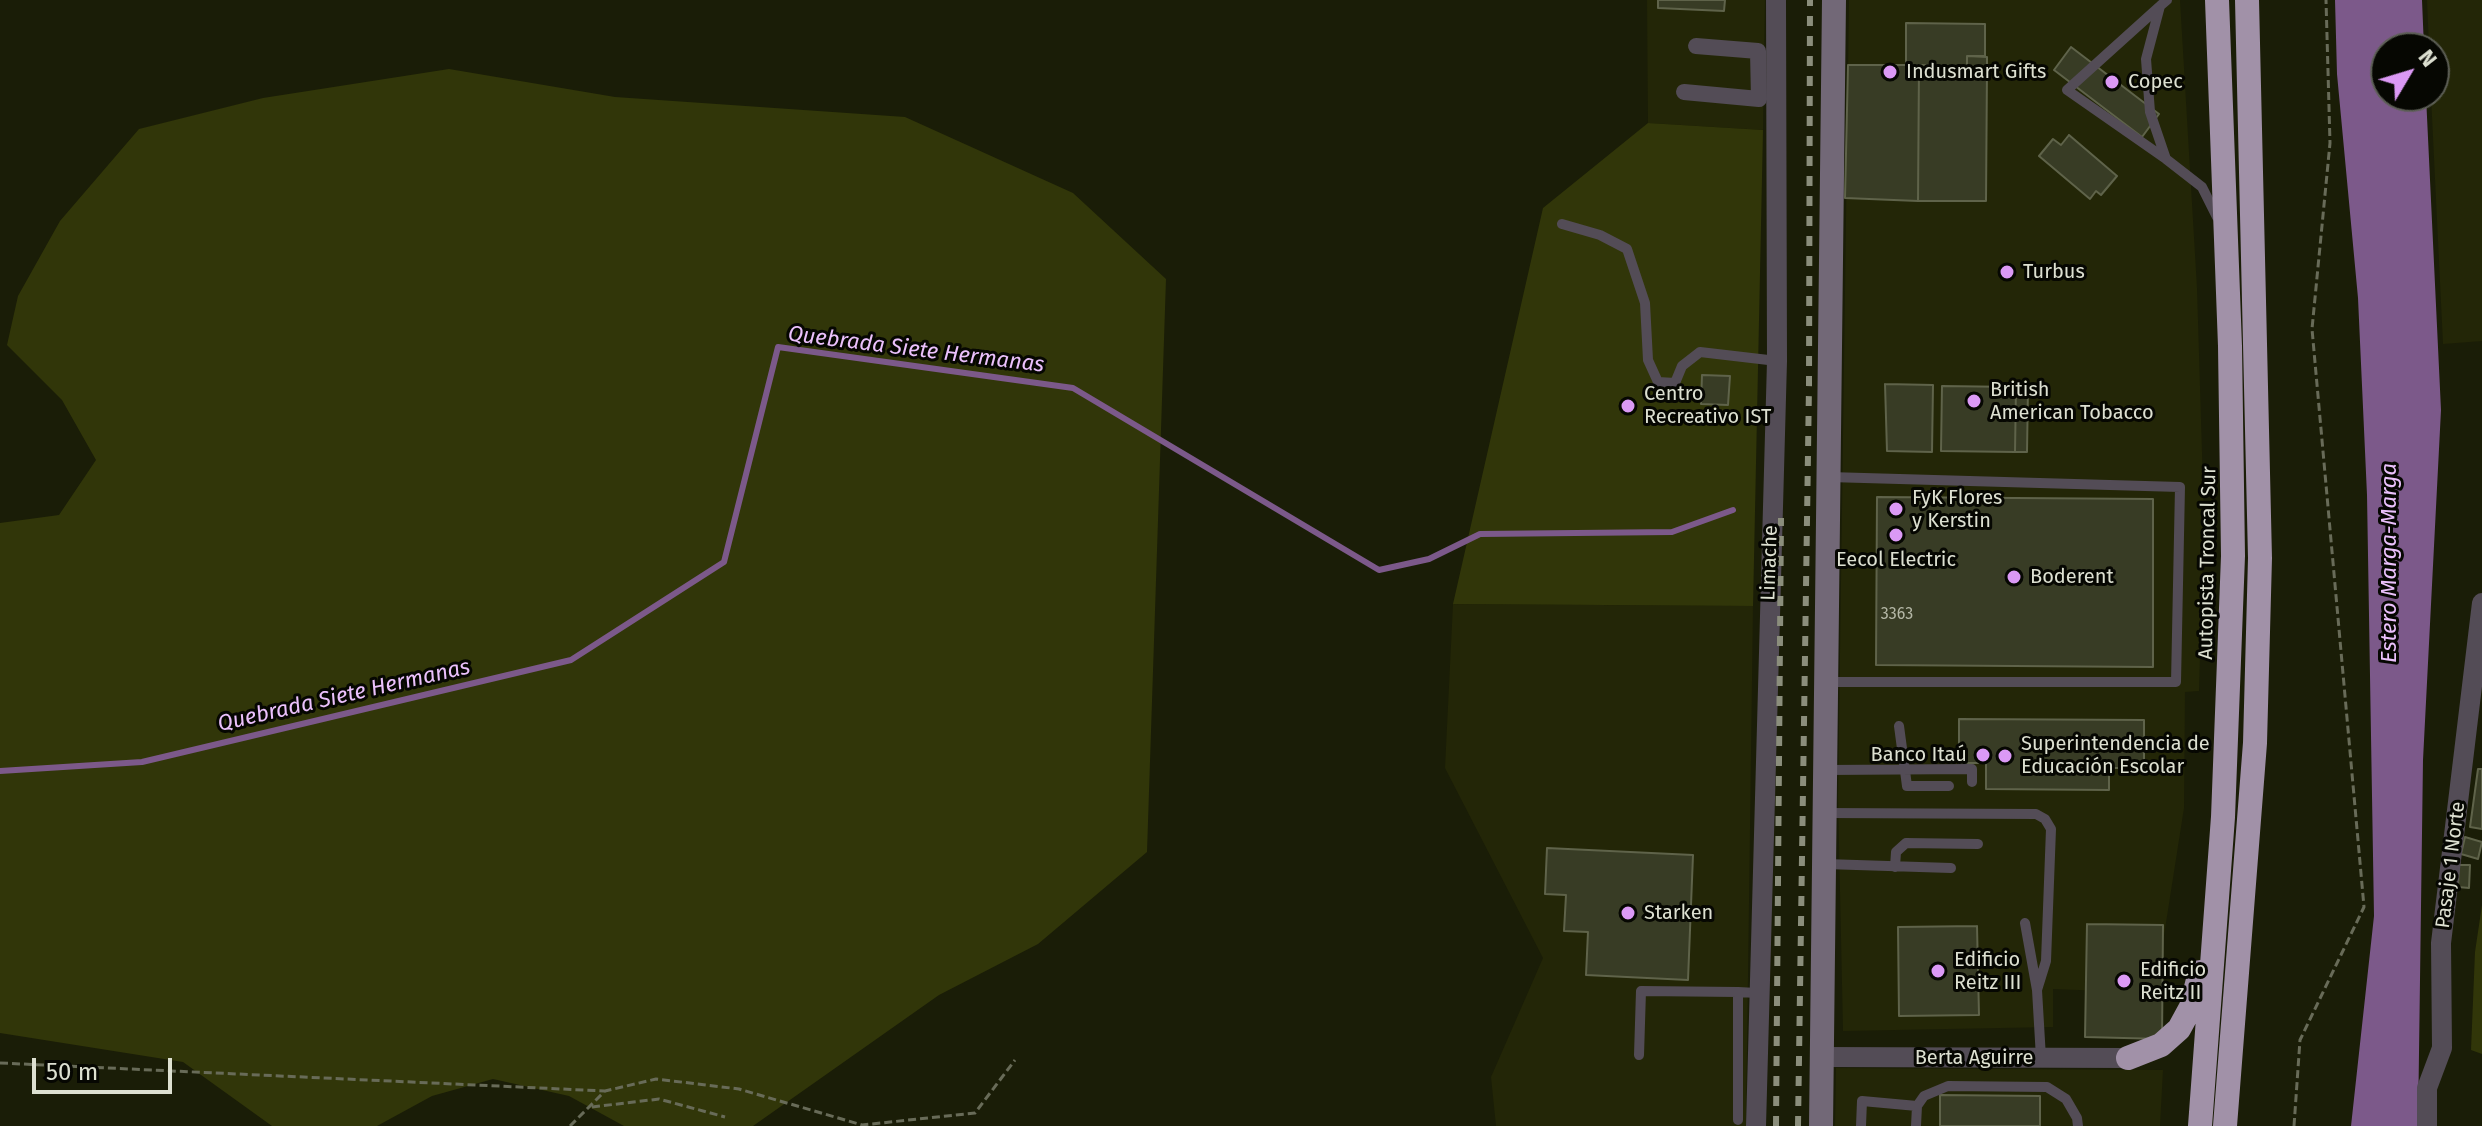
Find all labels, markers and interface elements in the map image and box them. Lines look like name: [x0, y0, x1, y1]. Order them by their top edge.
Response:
north arrow: [2370, 32, 2450, 112]
text: N: [2413, 44, 2443, 72]
place label: Indusmart Gifts: [1906, 60, 2046, 84]
marker: Indusmart Gifts: [1881, 63, 1899, 81]
place label: Copec: [2128, 70, 2183, 94]
marker: Copec: [2103, 73, 2121, 91]
place label: Turbus: [2023, 260, 2085, 284]
marker: Turbus: [1998, 263, 2016, 281]
water label: Quebrada Siete Hermanas: [786, 321, 1046, 379]
place label: British American Tobacco: [1990, 378, 2154, 425]
place label: Centro Recreativo IST: [1644, 382, 1771, 429]
marker: British American Tobacco: [1965, 392, 1983, 410]
marker: Centro Recreativo IST: [1619, 397, 1637, 415]
water label: Estero Marga-Marga: [2377, 463, 2403, 663]
street label: Autopista Troncal Sur: [2194, 466, 2222, 660]
place label: FyK Flores y Kerstin: [1912, 486, 2002, 533]
marker: FyK Flores y Kerstin: [1887, 500, 1905, 518]
street label: Limache: [1757, 525, 1783, 601]
marker: Eecol Electric: [1887, 526, 1905, 544]
place label: Eecol Electric: [1836, 548, 1956, 572]
place label: Boderent: [2030, 565, 2114, 589]
marker: Boderent: [2005, 568, 2023, 586]
house number: 3363: [1881, 605, 1913, 625]
water label: Quebrada Siete Hermanas: [215, 654, 473, 738]
place label: Superintendencia de Educación Escolar: [2021, 732, 2210, 779]
place label: Banco Itaú: [1871, 743, 1967, 767]
marker: Banco Itaú: [1974, 746, 1992, 764]
marker: Superintendencia de Educación Escolar: [1996, 747, 2014, 765]
street label: Pasaje 1 Norte: [2431, 800, 2471, 930]
place label: Starken: [1644, 901, 1713, 925]
marker: Starken: [1619, 904, 1637, 922]
place label: Edificio Reitz III: [1954, 948, 2021, 995]
place label: Edificio Reitz II: [2140, 958, 2206, 1005]
marker: Edificio Reitz III: [1929, 962, 1947, 980]
marker: Edificio Reitz II: [2115, 972, 2133, 990]
scale bar: [36, 1042, 176, 1092]
street label: Berta Aguirre: [1915, 1046, 2033, 1070]
text: 50 m: [46, 1058, 98, 1086]

